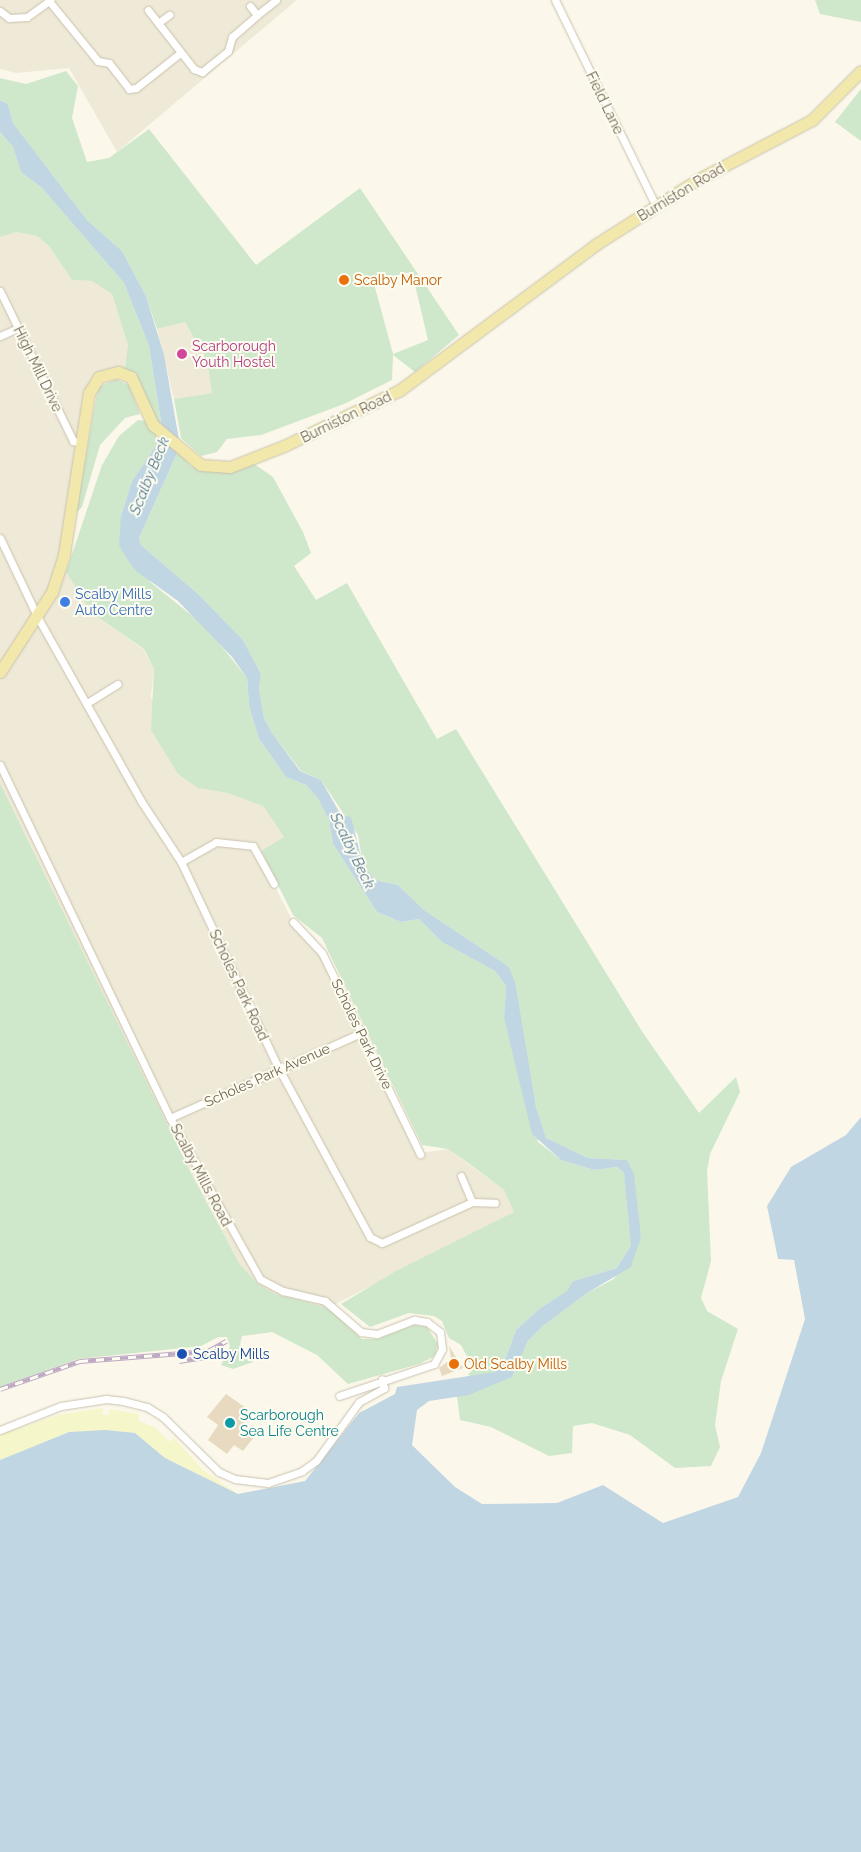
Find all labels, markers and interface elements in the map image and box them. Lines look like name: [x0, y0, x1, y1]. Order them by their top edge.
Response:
street label: Field Lane: [583, 69, 627, 137]
street label: Burniston Road: [634, 159, 728, 225]
place label: Scalby Manor: [354, 272, 442, 288]
marker: Scalby Manor: [338, 274, 350, 286]
street label: High Mill Drive: [10, 323, 66, 415]
place label: Scarborough Youth Hostel: [192, 338, 276, 371]
marker: Scarborough Youth Hostel: [176, 348, 188, 360]
street label: Burniston Road: [298, 388, 394, 446]
water label: Scalby Beck: [126, 434, 174, 518]
place label: Scalby Mills Auto Centre: [75, 586, 153, 618]
marker: Scalby Mills Auto Centre: [59, 596, 71, 608]
water label: Scalby Beck: [326, 810, 378, 892]
street label: Scholes Park Road: [206, 927, 272, 1043]
street label: Scholes Park Drive: [328, 976, 396, 1092]
street label: Scholes Park Avenue: [201, 1040, 333, 1110]
street label: Scalby Mills Road: [167, 1121, 235, 1229]
place label: Scalby Mills: [193, 1346, 270, 1362]
marker: Scalby Mills: [175, 1347, 189, 1361]
place label: Old Scalby Mills: [464, 1356, 567, 1372]
marker: Old Scalby Mills: [448, 1358, 460, 1370]
place label: Scarborough Sea Life Centre: [240, 1407, 339, 1440]
marker: Scarborough Sea Life Centre: [224, 1417, 236, 1429]

